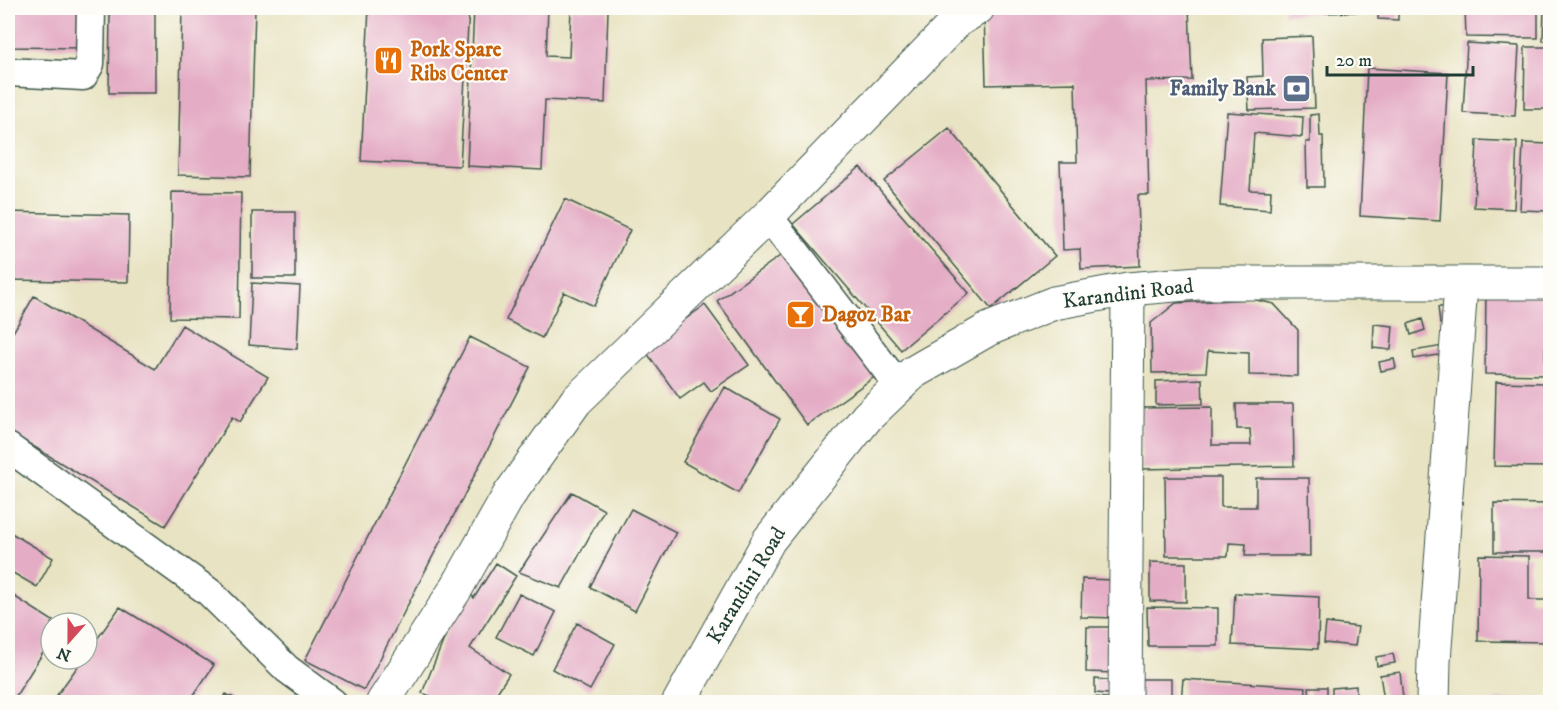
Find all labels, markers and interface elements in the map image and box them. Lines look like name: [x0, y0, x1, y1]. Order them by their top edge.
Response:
place label: Pork Spare Ribs Center: [410, 37, 509, 87]
scale bar: [1327, 39, 1472, 77]
restaurant icon: Pork Spare Ribs Center: [373, 45, 405, 77]
text: 20 m: [1336, 50, 1372, 72]
bank icon: Family Bank: [1281, 72, 1313, 104]
place label: Family Bank: [1170, 76, 1277, 102]
street label: Karandini Road: [1061, 273, 1196, 315]
bar icon: Dagoz Bar: [785, 298, 817, 330]
place label: Dagoz Bar: [822, 302, 912, 328]
street label: Karandini Road: [702, 522, 792, 649]
north arrow: [39, 611, 99, 671]
text: N: [54, 642, 74, 666]

